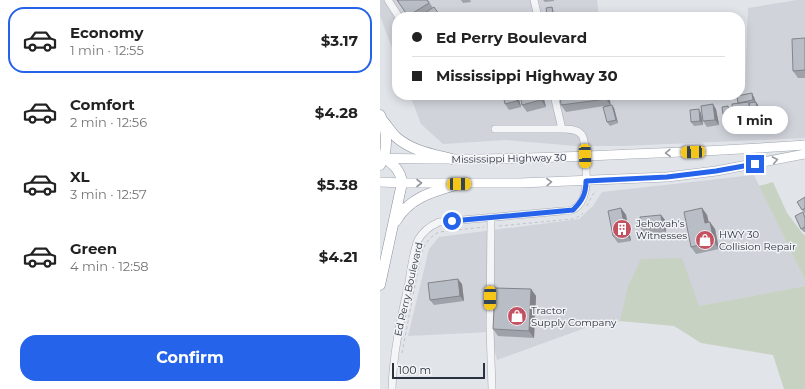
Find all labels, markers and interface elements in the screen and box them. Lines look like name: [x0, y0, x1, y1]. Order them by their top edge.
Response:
icon: car: [22, 22, 58, 58]
text: Economy: [70, 23, 143, 42]
text: Ed Perry Boulevard: [436, 28, 587, 47]
text: $3.17: [321, 31, 358, 50]
text: 1 min · 12:55: [70, 42, 144, 58]
text: Mississippi Highway 30: [436, 66, 618, 85]
icon: car: [22, 94, 58, 130]
text: Comfort: [70, 95, 135, 114]
text: $4.28: [315, 103, 358, 122]
callout: 1 min: [722, 106, 788, 134]
text: 1 min: [737, 112, 773, 128]
text: 2 min · 12:56: [70, 114, 147, 130]
car: [579, 144, 591, 168]
car: [681, 146, 705, 158]
one-way arrow: [665, 148, 671, 157]
street label: Mississippi Highway 30: [451, 151, 567, 166]
route end: [746, 155, 764, 173]
one-way arrow: [772, 156, 778, 164]
icon: car: [22, 166, 58, 202]
text: XL: [70, 167, 89, 186]
text: $5.38: [317, 175, 358, 194]
car: [447, 178, 471, 190]
one-way arrow: [546, 178, 552, 186]
one-way arrow: [416, 179, 422, 188]
text: 3 min · 12:57: [70, 186, 147, 202]
route start: [443, 212, 461, 230]
place label: Jehovah's Witnesses: [635, 217, 687, 242]
building icon: Jehovah's Witnesses: [611, 218, 633, 240]
place label: HWY 30 Collision Repair: [719, 228, 796, 253]
shop icon: HWY 30 Collision Repair: [694, 229, 716, 251]
icon: car: [22, 238, 58, 274]
text: Green: [70, 239, 117, 258]
street label: Ed Perry Boulevard: [391, 241, 426, 337]
text: $4.21: [319, 247, 358, 266]
text: 4 min · 12:58: [70, 258, 149, 274]
car: [484, 286, 496, 310]
place label: Tractor Supply Company: [531, 304, 617, 329]
shop icon: Tractor Supply Company: [506, 305, 528, 327]
button: Confirm: [20, 335, 360, 381]
scale bar: [392, 361, 485, 380]
text: 100 m: [398, 363, 431, 377]

